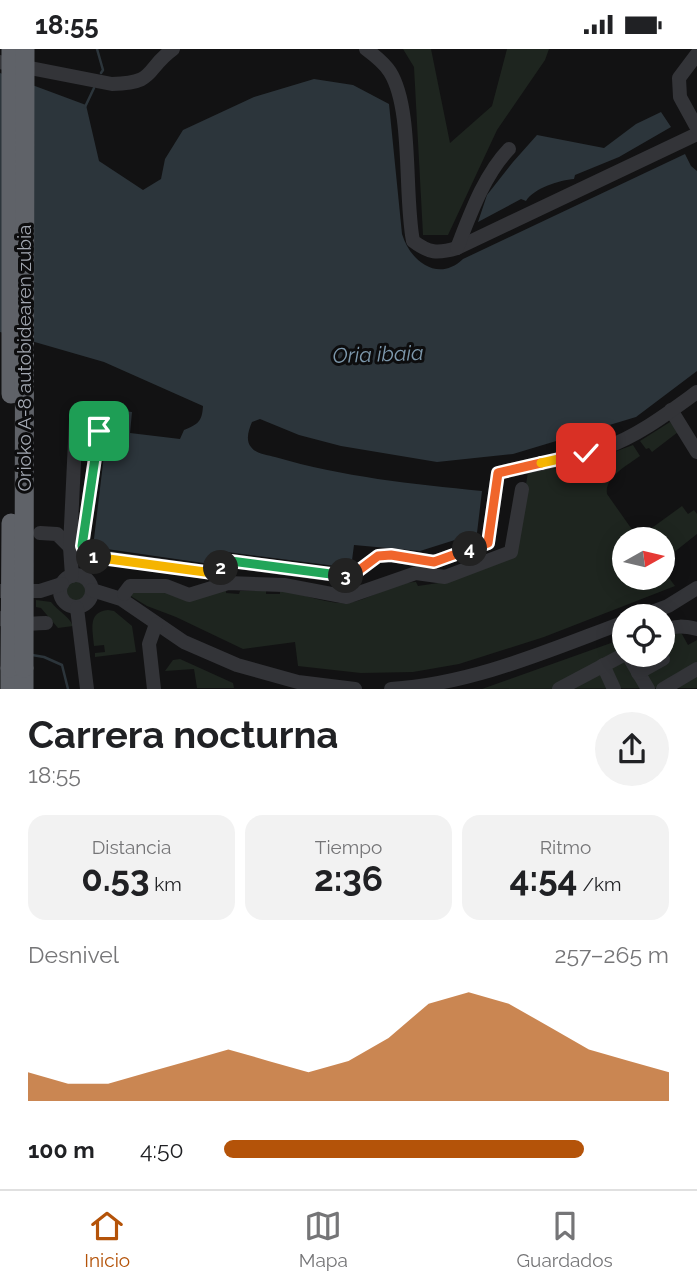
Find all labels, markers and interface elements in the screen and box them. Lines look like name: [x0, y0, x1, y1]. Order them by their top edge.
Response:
text: 18:55: [35, 10, 99, 40]
street label: Orioko A-8 autobidearen zubia: [13, 225, 35, 491]
water label: Oria ibaia: [332, 340, 424, 368]
pin: [69, 401, 129, 461]
icon: arrive: [80, 412, 118, 450]
pin: [556, 423, 616, 483]
icon: check: [567, 434, 605, 472]
north arrow: [612, 527, 676, 590]
map controls: [612, 527, 675, 667]
pin: 4: [452, 531, 488, 567]
text: 4: [464, 537, 475, 559]
pin: 1: [76, 539, 112, 575]
text: 1: [89, 545, 98, 567]
pin: 2: [204, 551, 238, 585]
text: 2: [215, 556, 226, 578]
pin: 3: [328, 559, 364, 593]
text: 3: [340, 564, 351, 586]
button: locate: [612, 604, 675, 667]
text: Carrera nocturna: [28, 712, 338, 757]
button: share: [595, 712, 669, 786]
text: 18:55: [28, 761, 81, 788]
text: Distancia: [92, 836, 171, 858]
text: Tiempo: [315, 836, 382, 858]
text: Ritmo: [540, 836, 591, 858]
text: 0.53: [81, 858, 149, 899]
text: 2:36: [314, 858, 383, 899]
text: 4:54: [510, 858, 578, 899]
text: km: [149, 873, 182, 895]
text: /km: [578, 873, 621, 895]
text: Desnivel: [28, 941, 119, 968]
text: 257–265 m: [555, 941, 669, 968]
text: 100 m: [28, 1136, 95, 1163]
text: 4:50: [140, 1136, 184, 1163]
tab: Inicio: [84, 1207, 130, 1271]
tab: Mapa: [299, 1207, 348, 1271]
tab: Guardados: [517, 1207, 613, 1271]

